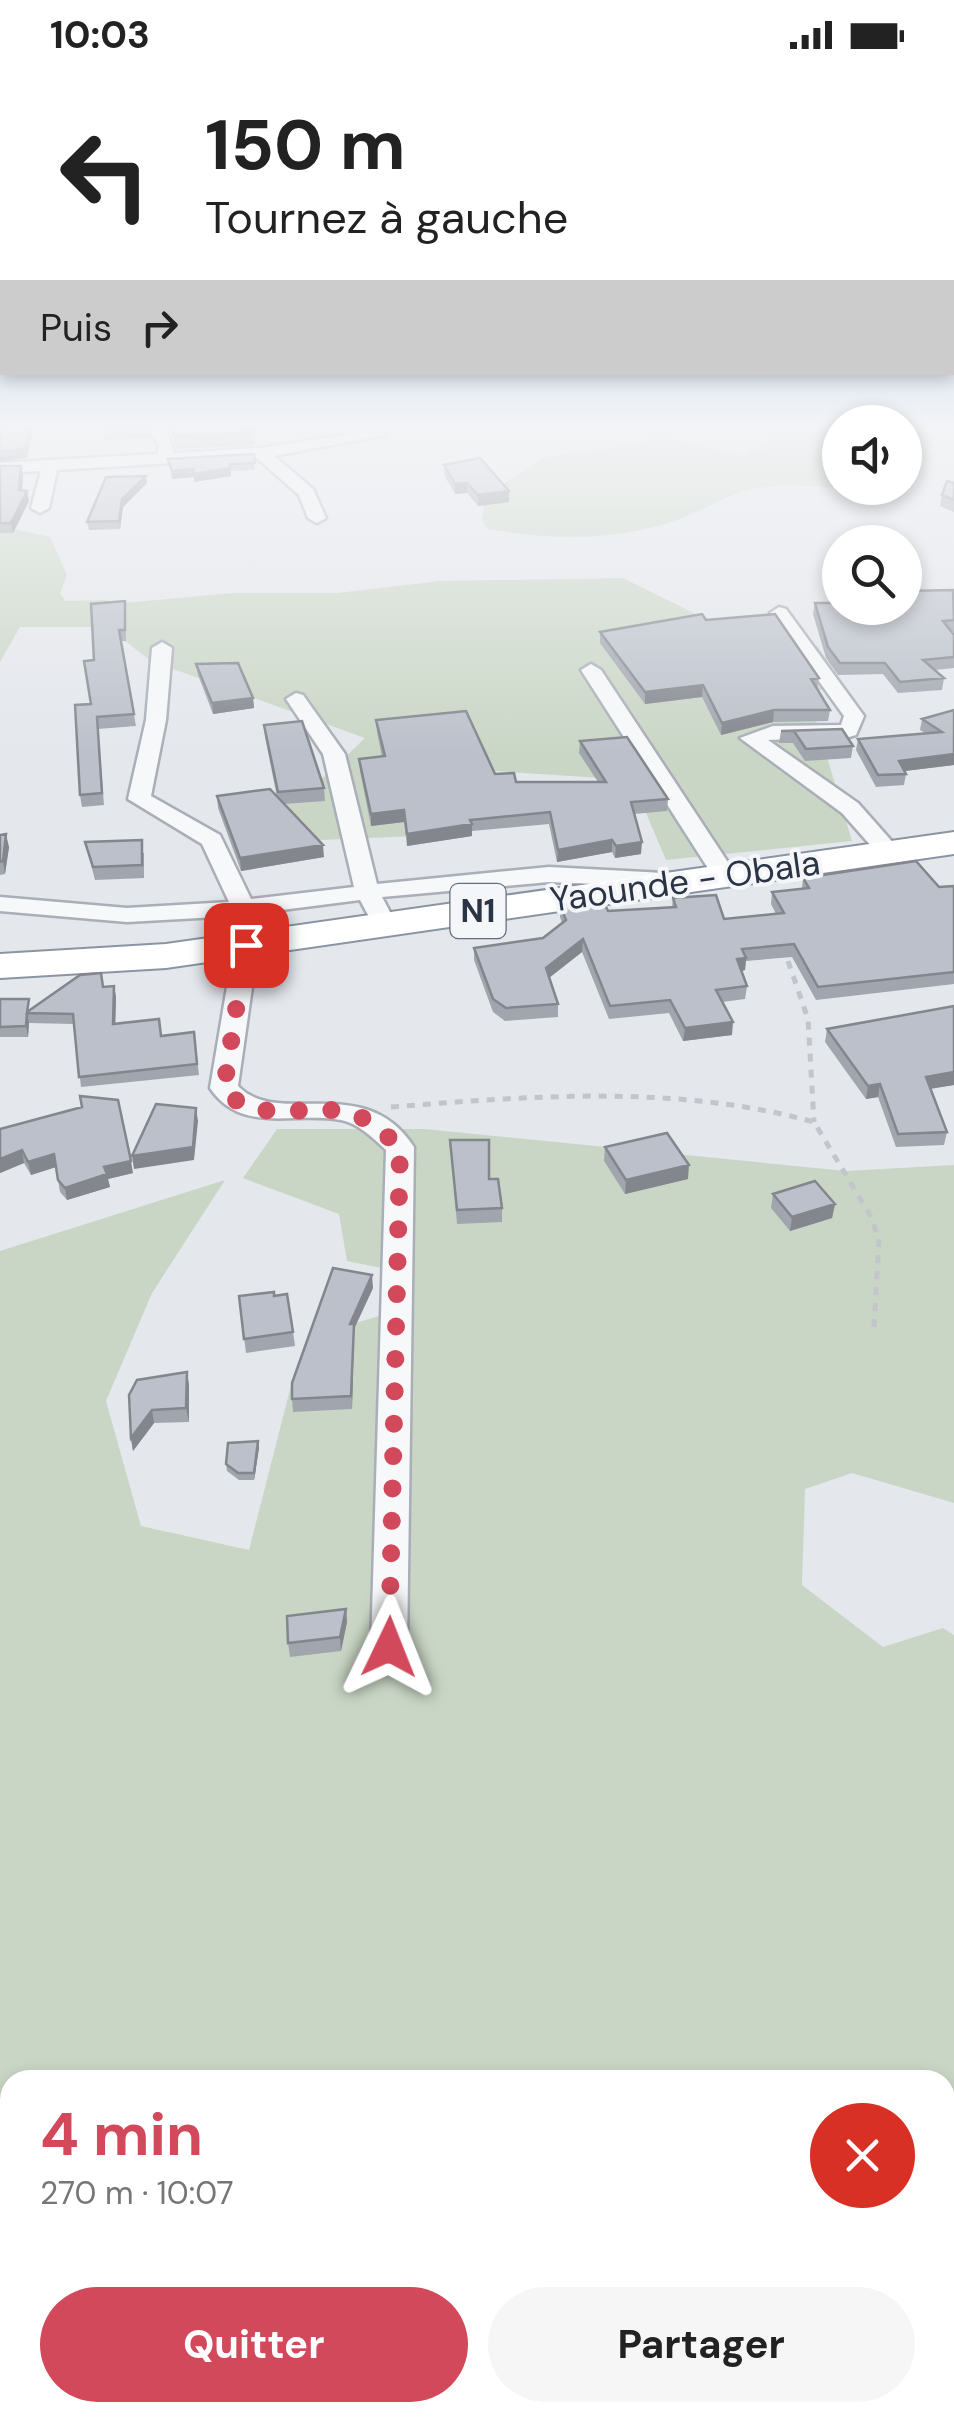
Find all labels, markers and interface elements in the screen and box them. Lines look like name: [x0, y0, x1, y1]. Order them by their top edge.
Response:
text: 10:03: [50, 10, 150, 60]
text: 150 m: [205, 100, 406, 191]
icon: left: [40, 110, 170, 240]
text: Tournez à gauche: [205, 188, 568, 247]
icon: right: [132, 300, 187, 355]
text: Puis: [40, 303, 112, 353]
map controls: [822, 405, 922, 625]
button: sound: [822, 405, 922, 505]
button: search: [822, 525, 922, 625]
street label: Yaounde - Obala: [547, 839, 823, 923]
road number: N1: [450, 884, 506, 938]
pin: [204, 903, 289, 988]
icon: arrive: [219, 918, 274, 973]
position arrow: [337, 1595, 441, 1699]
text: 4 min: [40, 2095, 203, 2174]
button: close: [810, 2103, 915, 2208]
text: 270 m · 10:07: [40, 2172, 234, 2214]
button: Quitter: [40, 2287, 468, 2402]
button: Partager: [488, 2287, 915, 2402]

